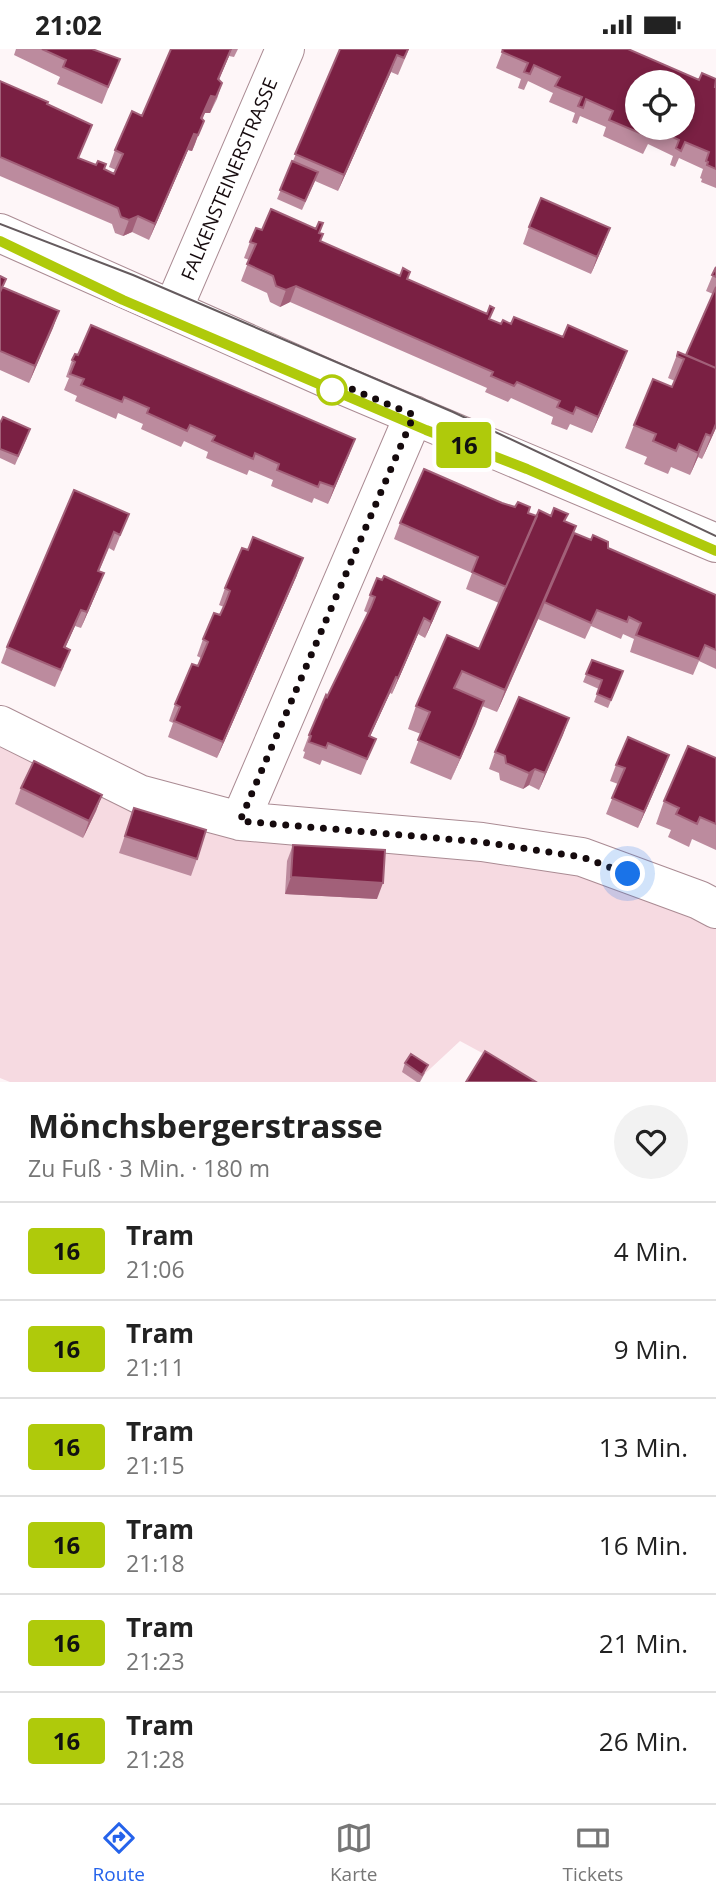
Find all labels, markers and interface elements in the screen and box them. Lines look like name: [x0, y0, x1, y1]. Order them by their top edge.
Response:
text: 21:02: [35, 7, 102, 43]
map controls: [625, 70, 695, 140]
button: locate: [625, 70, 695, 140]
street label: FALKENSTEINERSTRASSE: [175, 74, 283, 284]
unlabelled marker: [317, 375, 347, 405]
line badge: 16: [433, 422, 496, 468]
text: 16: [450, 428, 478, 461]
your location: [610, 856, 645, 891]
text: Mönchsbergerstrasse: [28, 1103, 383, 1148]
button: heart: [614, 1105, 688, 1179]
text: Zu Fuß · 3 Min. · 180 m: [28, 1152, 270, 1184]
text: Tram: [126, 1217, 194, 1253]
text: 4 Min.: [614, 1233, 688, 1269]
text: 16: [53, 1234, 80, 1267]
text: 21:06: [126, 1253, 185, 1285]
text: Tram: [126, 1315, 194, 1351]
text: 9 Min.: [614, 1331, 688, 1367]
text: 16: [53, 1332, 80, 1365]
text: 21:11: [126, 1351, 185, 1383]
text: Tram: [126, 1413, 194, 1449]
text: 13 Min.: [599, 1429, 688, 1465]
text: 16: [53, 1430, 80, 1463]
text: 21:15: [126, 1449, 185, 1481]
text: Tram: [126, 1511, 194, 1547]
text: 16 Min.: [599, 1527, 688, 1563]
text: 16: [53, 1528, 80, 1561]
text: 21:18: [126, 1547, 185, 1579]
text: Tram: [126, 1609, 194, 1645]
text: 21 Min.: [599, 1625, 688, 1661]
text: 16: [53, 1626, 80, 1659]
text: 21:23: [126, 1645, 185, 1677]
text: Tram: [126, 1707, 194, 1743]
text: 26 Min.: [599, 1723, 688, 1759]
text: 16: [53, 1724, 80, 1757]
text: 21:28: [126, 1743, 185, 1775]
tab: Route: [93, 1819, 145, 1887]
tab: Karte: [330, 1819, 377, 1887]
tab: Tickets: [563, 1819, 623, 1887]

